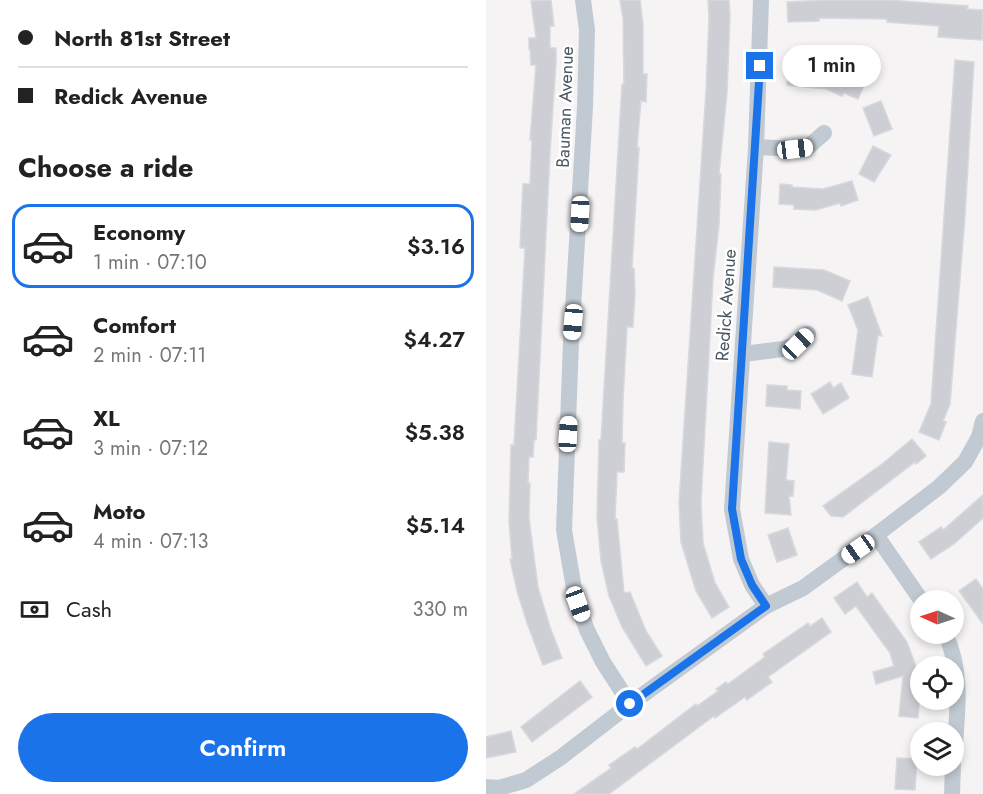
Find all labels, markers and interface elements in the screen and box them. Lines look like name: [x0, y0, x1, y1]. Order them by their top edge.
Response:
text: North 81st Street: [54, 22, 230, 54]
callout: 1 min: [781, 45, 880, 87]
street label: Bauman Avenue: [550, 46, 580, 168]
text: 1 min: [807, 51, 856, 80]
route end: [746, 52, 773, 79]
text: Redick Avenue: [54, 80, 208, 112]
car: [776, 138, 814, 160]
text: Choose a ride: [18, 148, 193, 187]
car: [570, 196, 590, 232]
text: Economy: [93, 216, 185, 248]
icon: car: [21, 219, 75, 273]
text: $3.16: [407, 230, 465, 262]
text: 1 min · 07:10: [93, 248, 207, 277]
street label: Redick Avenue: [709, 248, 743, 362]
car: [562, 303, 584, 341]
text: Comfort: [93, 309, 176, 341]
icon: car: [21, 312, 75, 366]
text: $4.27: [404, 323, 465, 355]
car: [779, 325, 817, 363]
text: 2 min · 07:11: [93, 341, 206, 370]
text: XL: [93, 402, 120, 434]
icon: car: [21, 405, 75, 459]
text: $5.38: [405, 416, 465, 448]
car: [558, 416, 578, 452]
text: 3 min · 07:12: [93, 434, 208, 463]
text: Moto: [93, 495, 146, 527]
icon: car: [21, 498, 75, 552]
text: $5.14: [406, 509, 465, 541]
text: 4 min · 07:13: [93, 527, 208, 556]
car: [838, 531, 878, 567]
car: [563, 584, 593, 624]
north arrow: [910, 590, 964, 644]
map controls: [910, 590, 964, 776]
icon: cash: [18, 593, 51, 626]
text: Cash: [66, 593, 112, 625]
text: 330 m: [413, 595, 468, 624]
button: locate: [910, 656, 964, 710]
route start: [616, 690, 643, 717]
button: Confirm: [18, 713, 468, 782]
button: layers: [910, 722, 964, 776]

